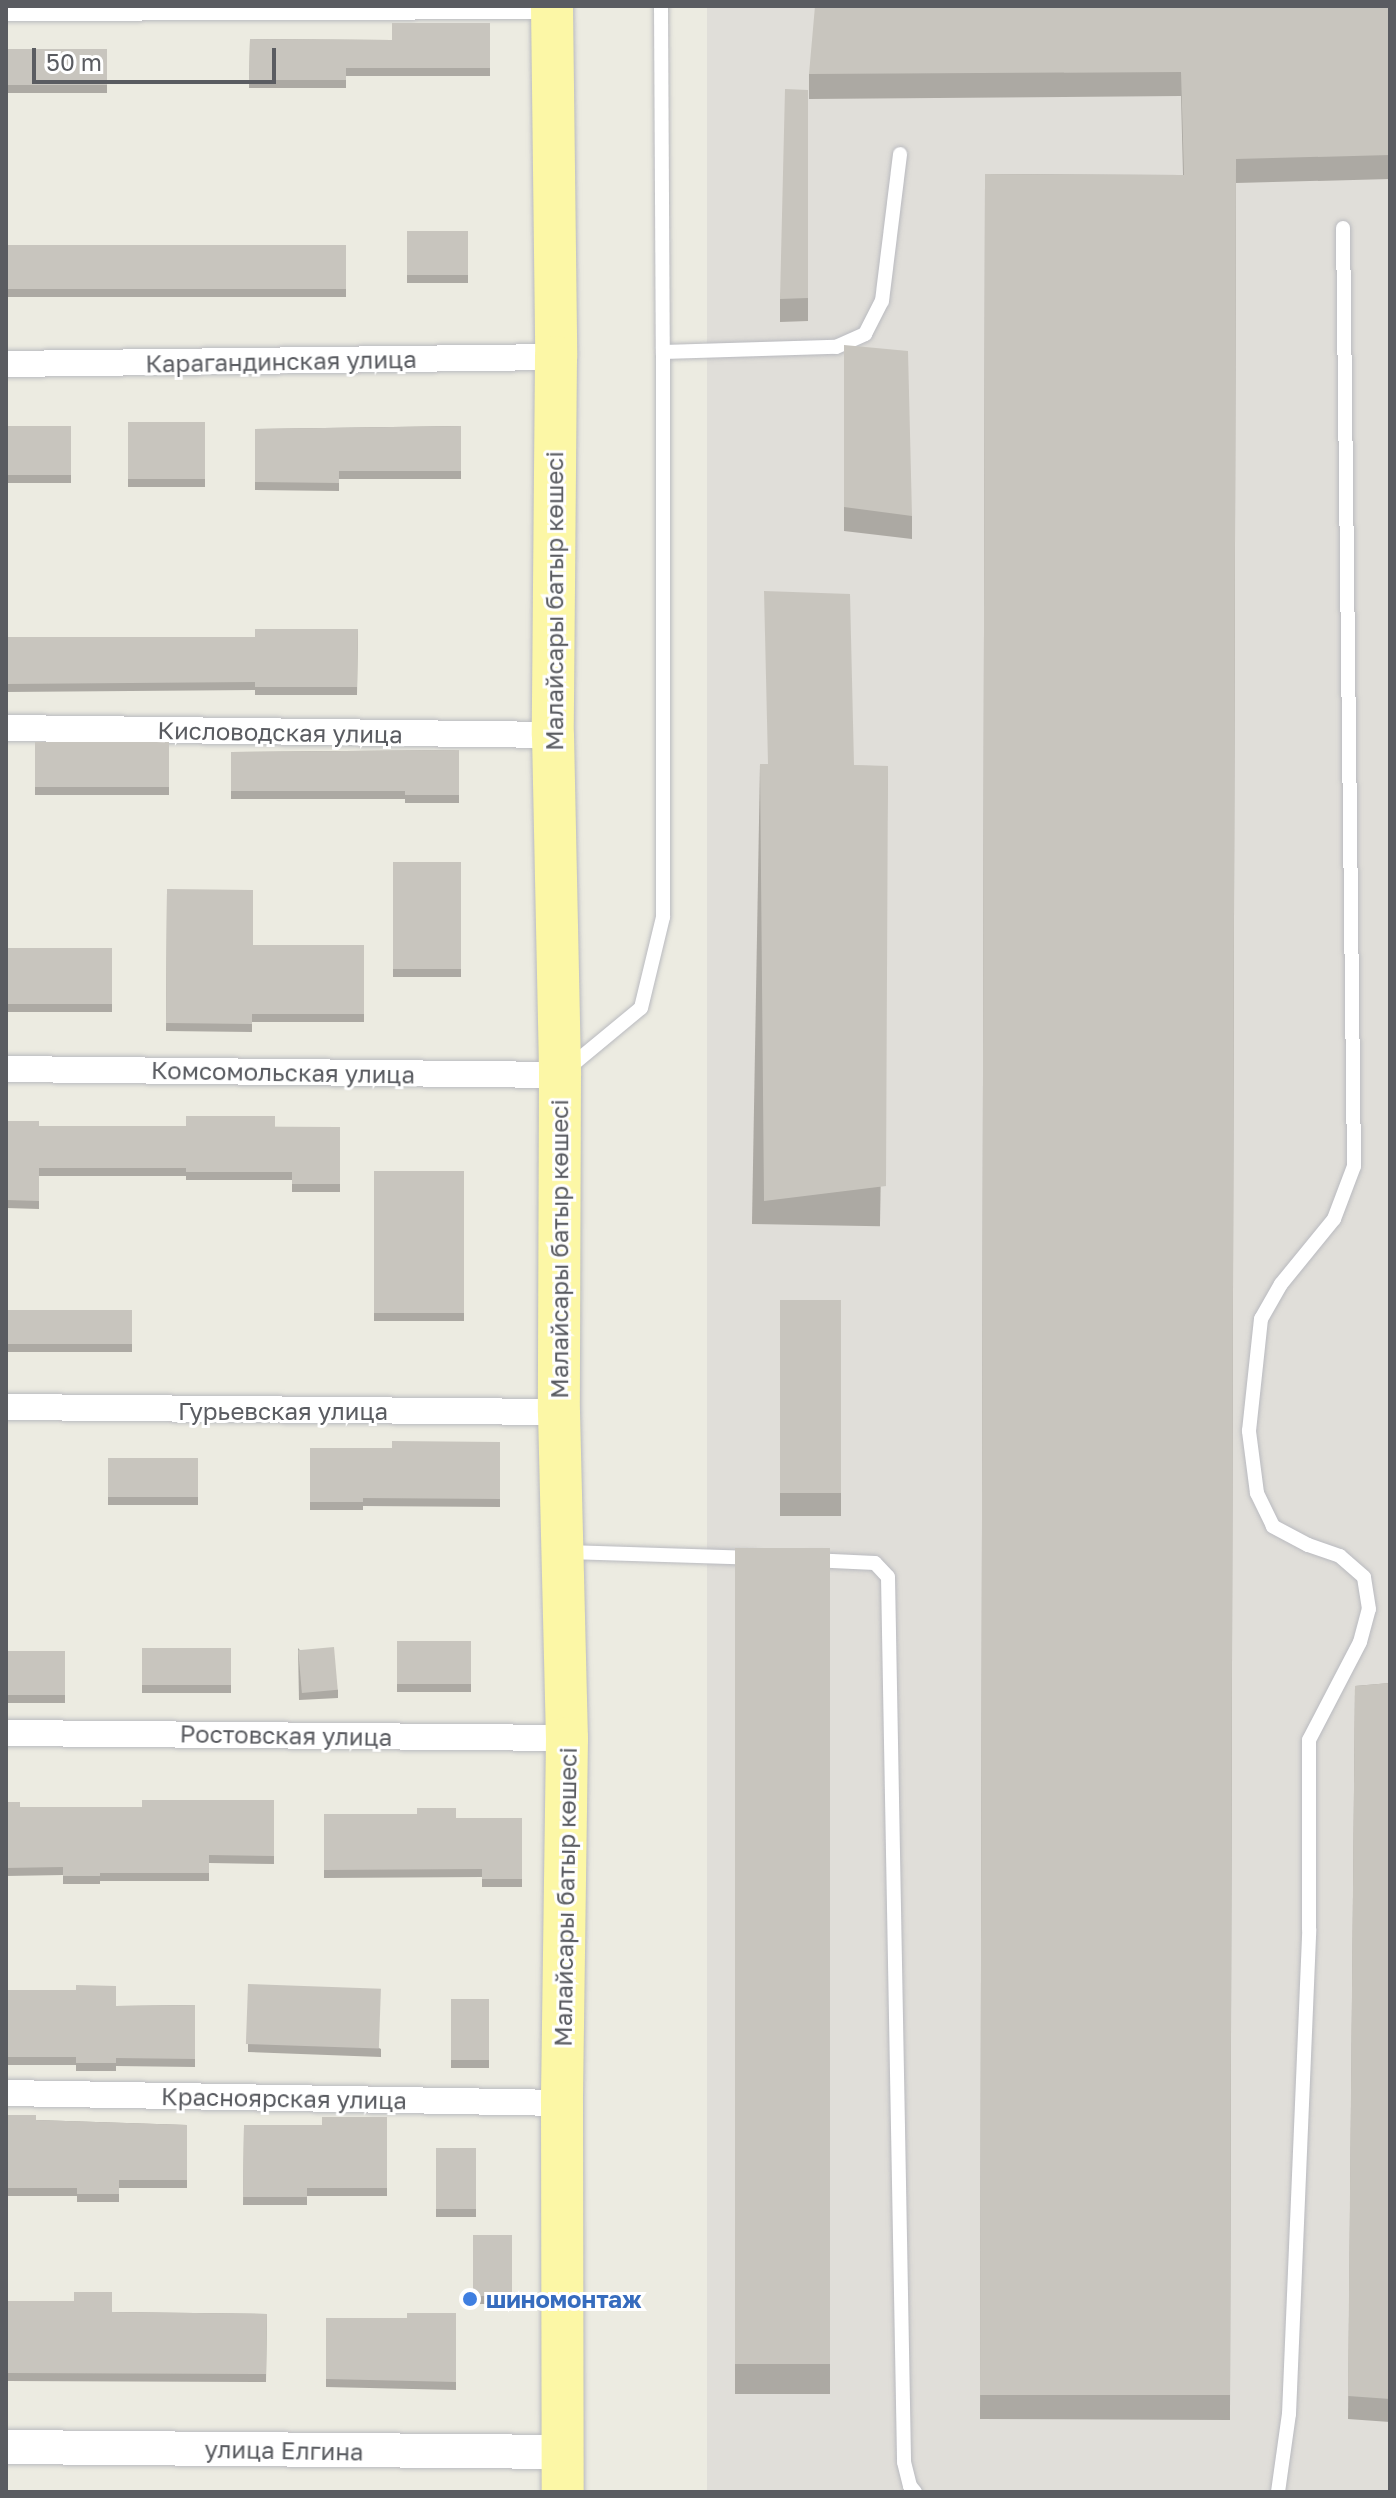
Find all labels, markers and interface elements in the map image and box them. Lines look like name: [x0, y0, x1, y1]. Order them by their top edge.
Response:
scale bar: [36, 32, 280, 82]
text: 50 m: [46, 47, 102, 76]
street label: Карагандинская улица: [145, 344, 417, 378]
street label: Малайсары батыр көшесі: [540, 451, 568, 751]
street label: Кисловодская улица: [157, 715, 403, 749]
street label: Комсомольская улица: [151, 1055, 415, 1089]
street label: Малайсары батыр көшесі: [545, 1099, 573, 1399]
street label: Гурьевская улица: [178, 1397, 388, 1425]
street label: Ростовская улица: [179, 1719, 393, 1751]
street label: Малайсары батыр көшесі: [548, 1747, 582, 2047]
street label: Красноярская улица: [161, 2081, 407, 2115]
place label: шиномонтаж: [486, 2285, 642, 2313]
marker: шиномонтаж: [461, 2290, 479, 2308]
street label: улица Елгина: [204, 2434, 364, 2466]

